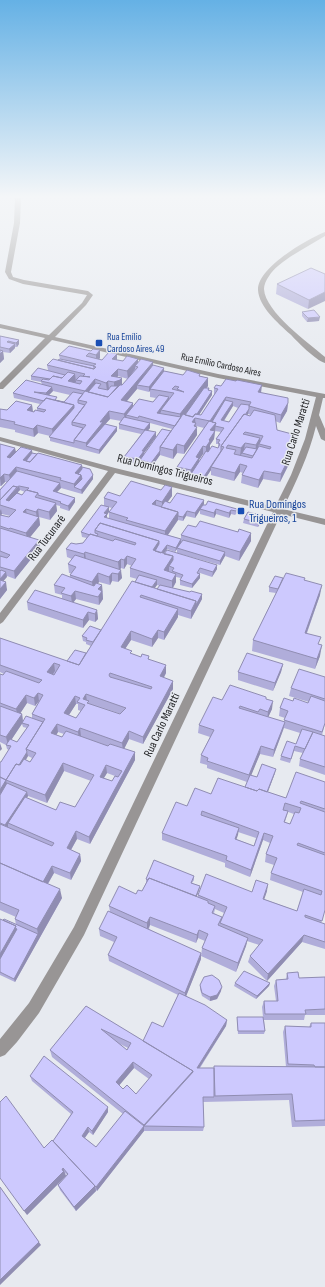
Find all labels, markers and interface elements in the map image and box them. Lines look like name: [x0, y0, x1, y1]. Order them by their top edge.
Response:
place label: Rua Emílio Cardoso Aires, 49: [107, 331, 164, 355]
marker: Rua Emílio Cardoso Aires, 49: [94, 338, 104, 348]
street label: Rua Emílio Cardoso Aires: [180, 351, 263, 379]
street label: Rua Carlo Maratti: [278, 397, 314, 467]
street label: Rua Domingos Trigueiros: [116, 451, 214, 489]
place label: Rua Domingos Trigueiros, 1: [249, 497, 306, 526]
marker: Rua Domingos Trigueiros, 1: [236, 506, 246, 516]
street label: Rua Tucunaré: [25, 512, 69, 564]
street label: Rua Carlo Maratti: [141, 691, 183, 759]

